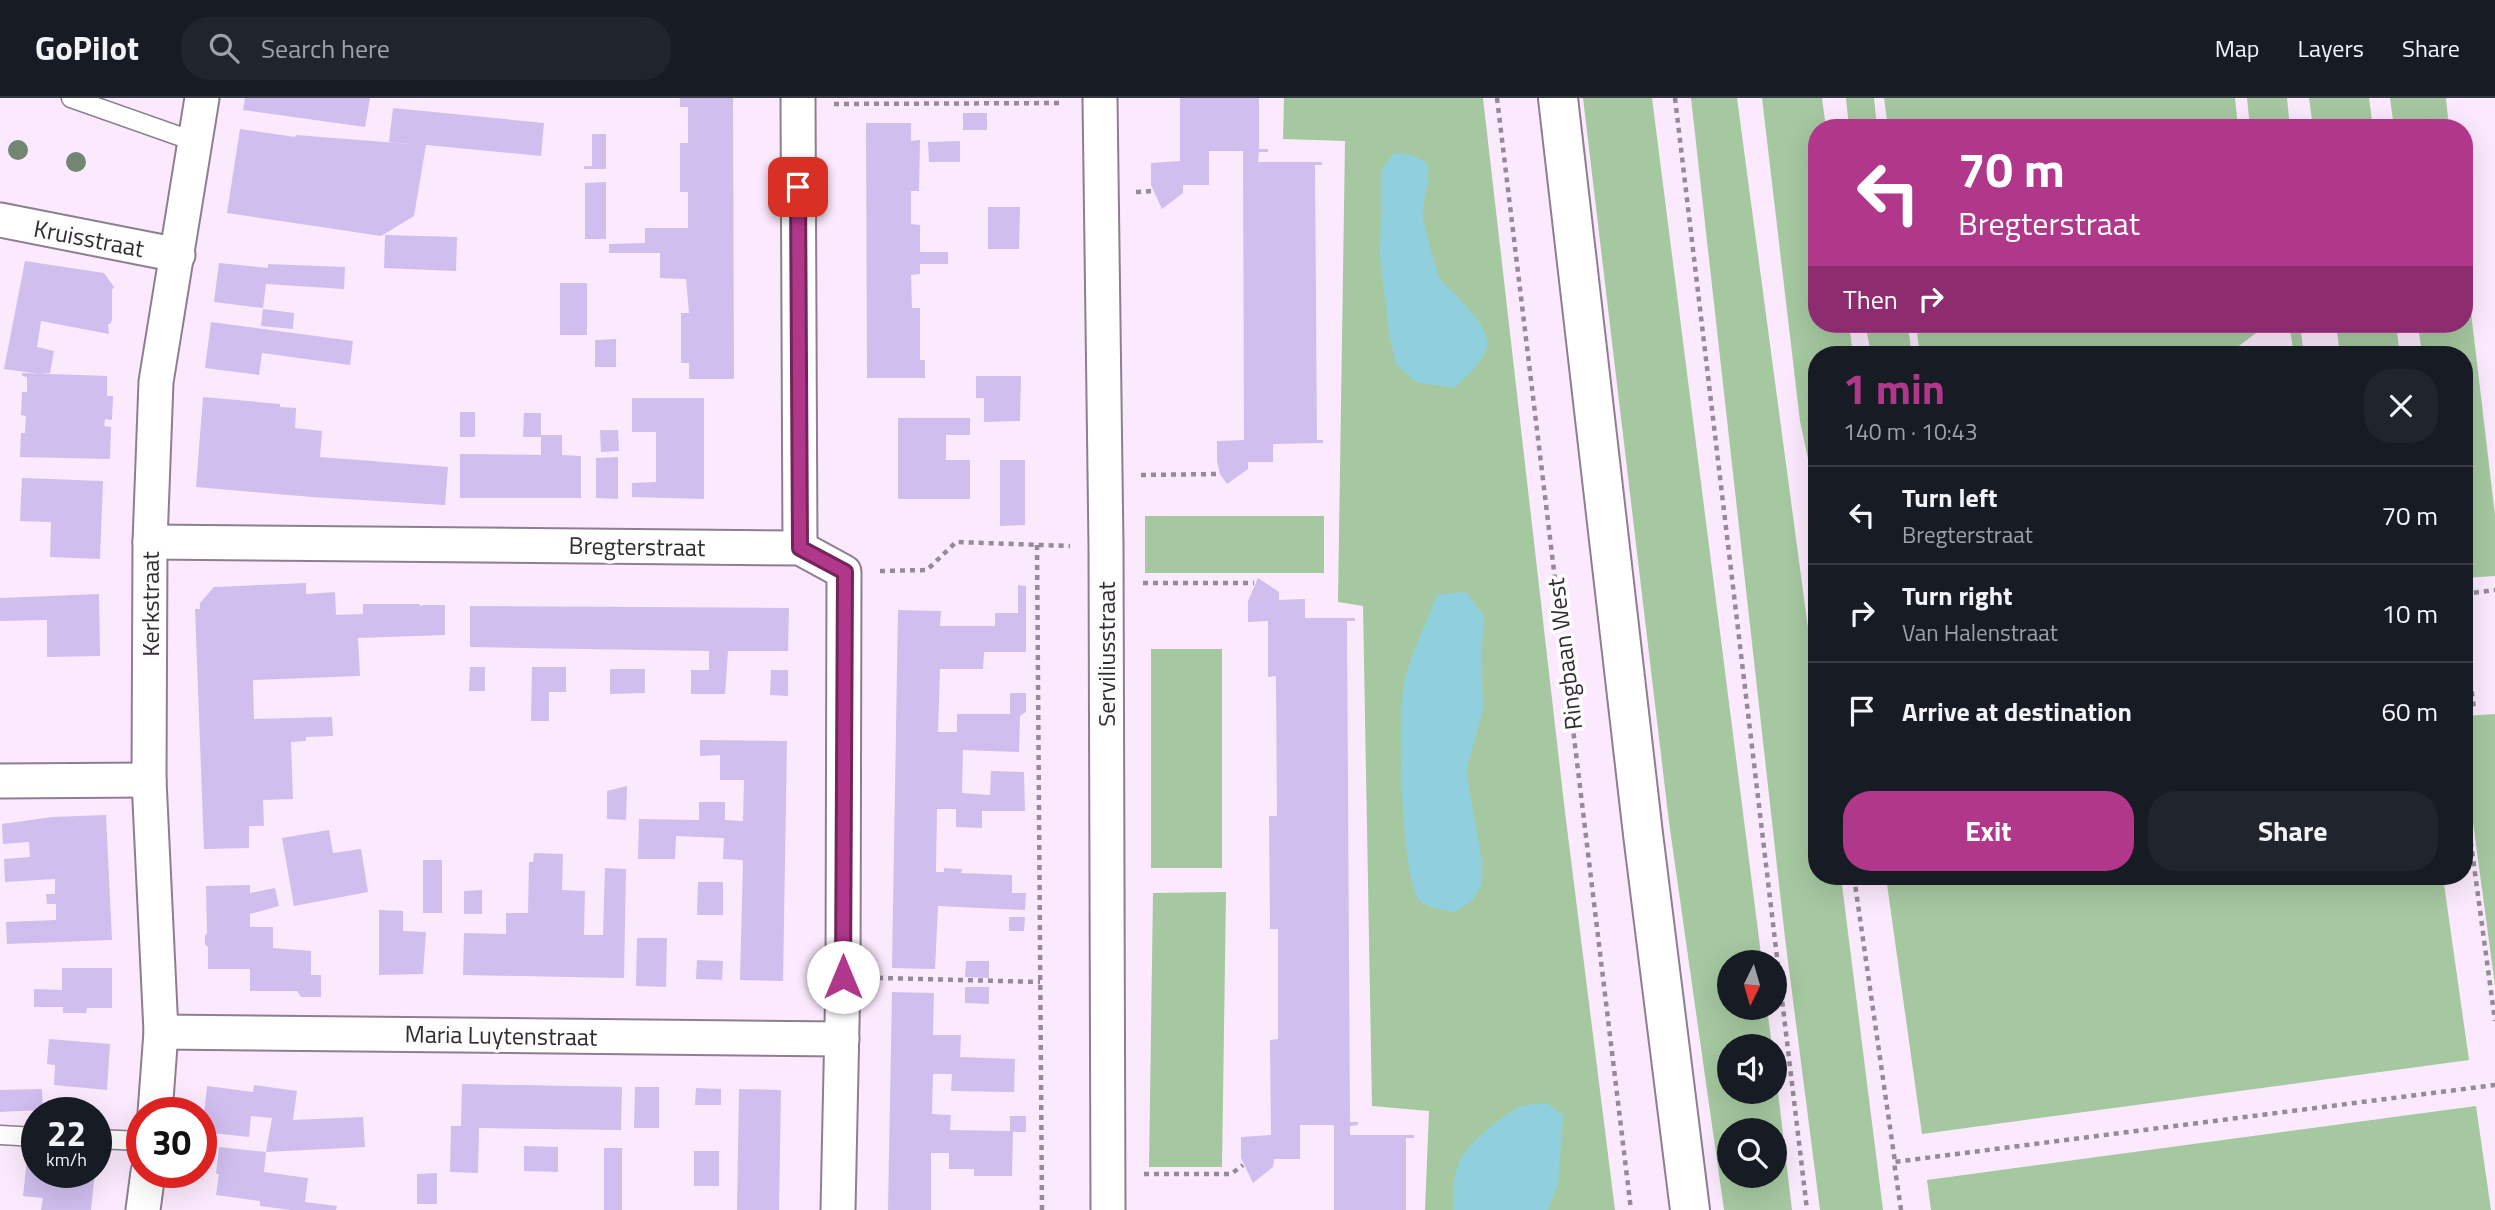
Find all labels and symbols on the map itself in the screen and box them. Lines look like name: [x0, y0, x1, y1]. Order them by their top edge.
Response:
pin: [768, 157, 828, 217]
street label: Kruisstraat: [31, 210, 148, 266]
street label: Bregterstraat: [568, 527, 706, 565]
street label: Kerkstraat: [132, 551, 168, 657]
street label: Ringbaan West: [1537, 576, 1591, 732]
street label: Serviliusstraat: [1088, 581, 1124, 727]
position arrow: [806, 940, 880, 1014]
north arrow: [1717, 950, 1787, 1020]
street label: Maria Luytenstraat: [404, 1015, 598, 1055]
speed limit sign: 30: [126, 1097, 217, 1188]

